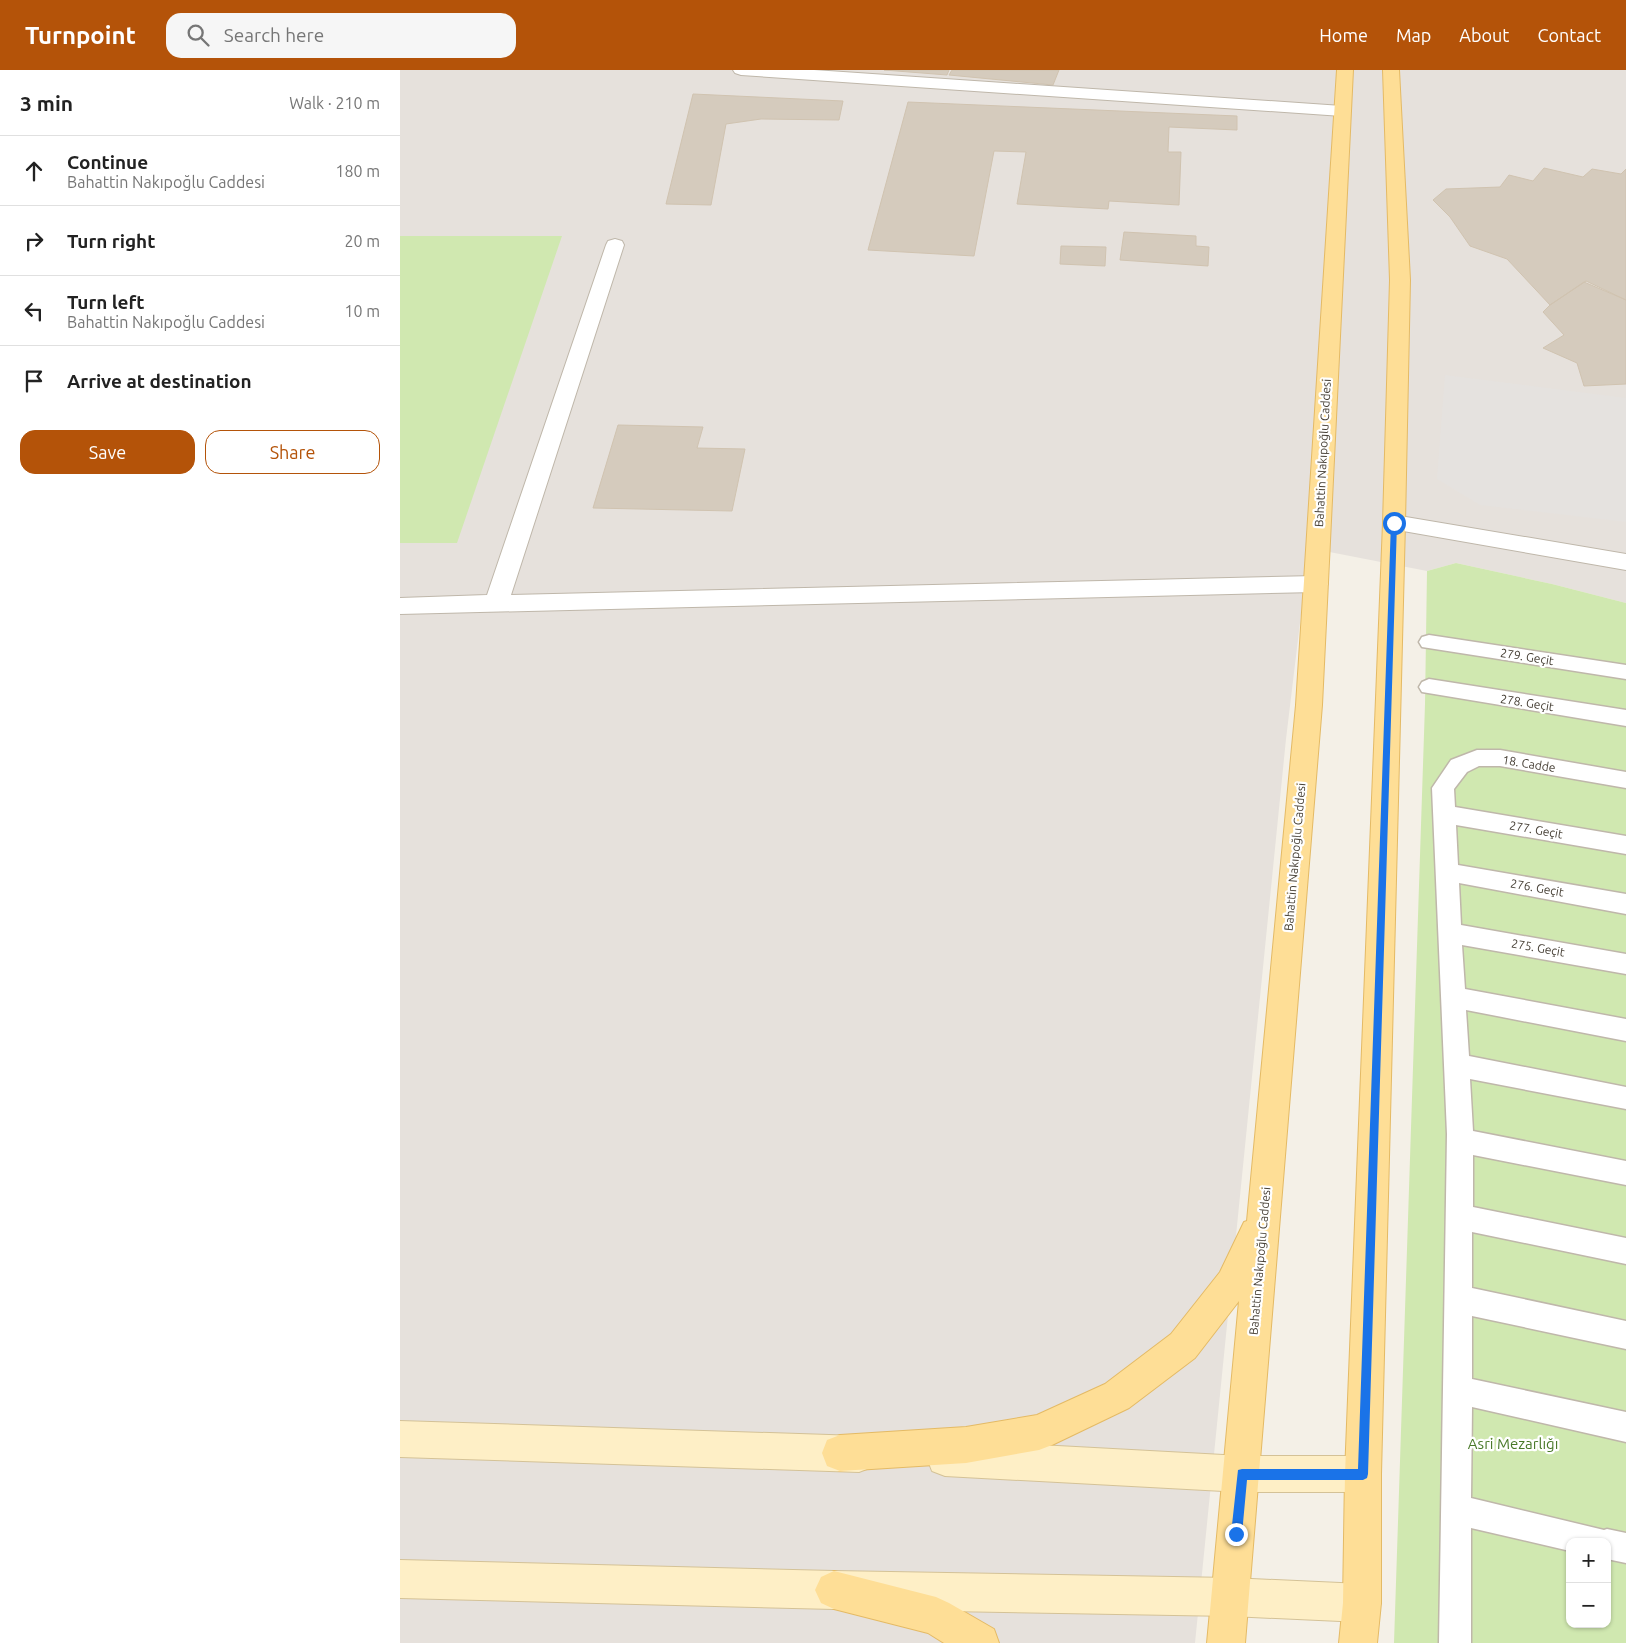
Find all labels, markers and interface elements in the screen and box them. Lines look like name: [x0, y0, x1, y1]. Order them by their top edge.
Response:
search box: [166, 13, 516, 58]
icon: search: [184, 21, 212, 49]
text: Turnpoint: [25, 22, 136, 49]
text: Search here: [224, 24, 324, 46]
text: Home: [1319, 25, 1368, 45]
text: Map: [1396, 25, 1431, 45]
text: About: [1459, 25, 1509, 45]
text: Contact: [1537, 25, 1601, 45]
text: 3 min: [20, 91, 73, 115]
text: Walk · 210 m: [289, 94, 380, 112]
text: Continue: [67, 151, 148, 173]
icon: ahead: [20, 157, 48, 185]
text: 180 m: [335, 162, 380, 180]
text: Bahattin Nakıpoğlu Caddesi: [67, 173, 265, 191]
icon: right: [20, 227, 48, 255]
text: Turn right: [67, 230, 155, 252]
text: 20 m: [344, 232, 380, 250]
text: Turn left: [67, 291, 145, 313]
icon: left: [20, 297, 48, 325]
text: 10 m: [344, 302, 380, 320]
text: Bahattin Nakıpoğlu Caddesi: [67, 313, 265, 331]
icon: arrive: [20, 367, 48, 395]
text: Arrive at destination: [67, 370, 252, 392]
street label: Bahattin Nakıpoğlu Caddesi: [1312, 378, 1333, 527]
button: Save: [20, 430, 195, 474]
button: Share: [205, 430, 380, 474]
route start: [1383, 512, 1406, 535]
street label: 279. Geçit: [1499, 646, 1555, 667]
street label: 278. Geçit: [1499, 692, 1555, 713]
street label: 18. Cadde: [1502, 753, 1556, 774]
street label: Bahattin Nakıpoğlu Caddesi: [1282, 782, 1307, 931]
street label: 277. Geçit: [1508, 818, 1564, 841]
street label: 276. Geçit: [1509, 876, 1565, 899]
street label: 275. Geçit: [1510, 936, 1566, 959]
street label: Bahattin Nakıpoğlu Caddesi: [1247, 1186, 1272, 1335]
park label: Asri Mezarlığı: [1468, 1435, 1558, 1452]
route end: [1225, 1523, 1248, 1546]
map controls: [1566, 1538, 1611, 1628]
button: +: [1566, 1538, 1611, 1583]
button: −: [1566, 1583, 1611, 1628]

